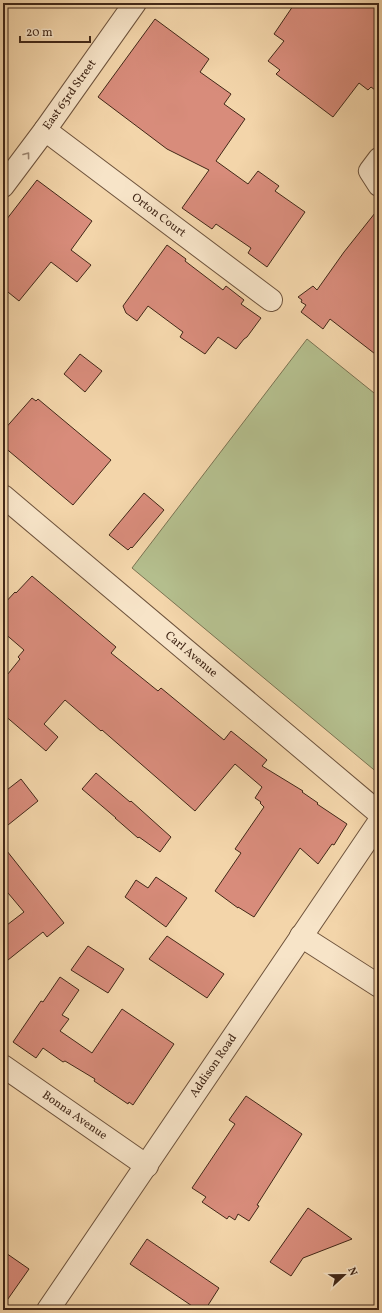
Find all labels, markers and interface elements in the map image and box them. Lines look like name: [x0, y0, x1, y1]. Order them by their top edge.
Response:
scale bar: [20, 18, 90, 44]
text: 20 m: [26, 25, 53, 41]
street label: East 63rd Street: [39, 57, 100, 133]
one-way arrow: [22, 152, 29, 159]
street label: Orton Court: [128, 190, 189, 241]
street label: Carl Avenue: [161, 628, 221, 682]
street label: Addison Road: [186, 1031, 241, 1101]
street label: Bonna Avenue: [39, 1087, 110, 1144]
north arrow: [324, 1255, 364, 1295]
text: N: [343, 1265, 360, 1278]

